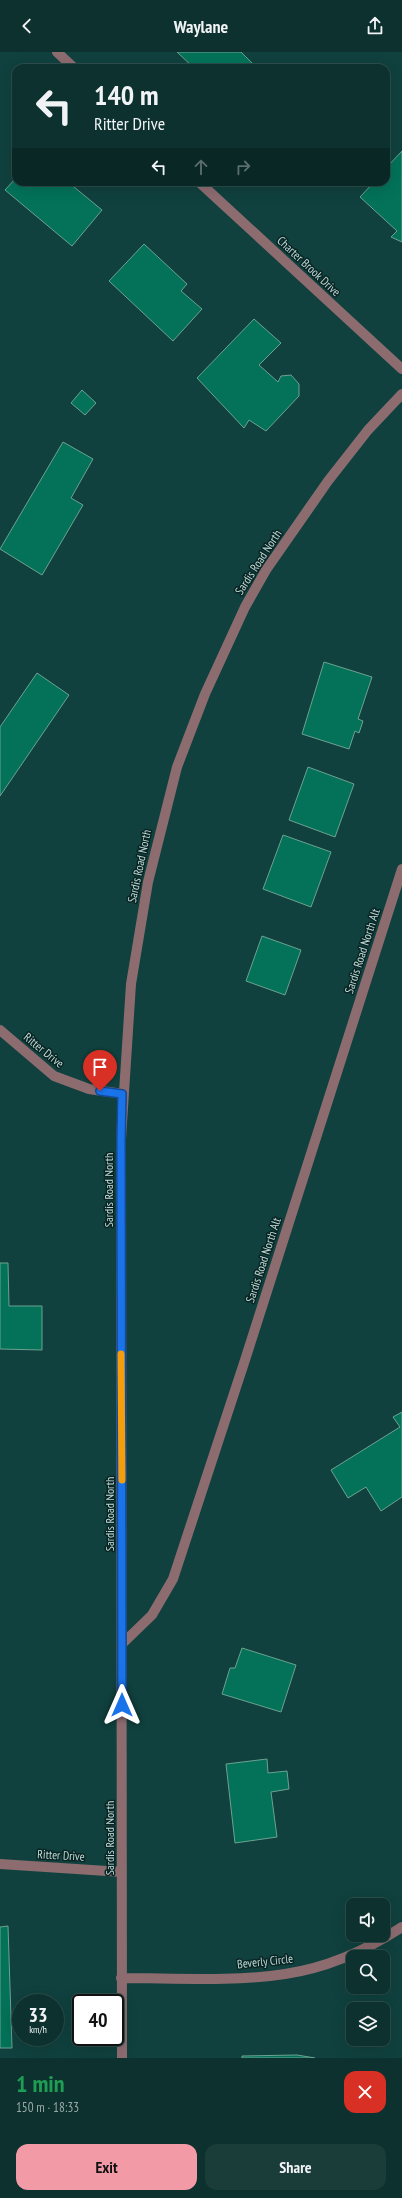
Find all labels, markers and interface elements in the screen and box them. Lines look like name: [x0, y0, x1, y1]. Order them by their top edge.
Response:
icon: back: [16, 15, 38, 37]
text: Waylane: [174, 15, 228, 38]
icon: share: [364, 15, 386, 37]
text: 140 m: [94, 76, 158, 113]
icon: left: [28, 80, 80, 132]
text: Ritter Drive: [94, 112, 165, 135]
icon: left: [148, 156, 170, 178]
icon: ahead: [190, 156, 212, 178]
icon: right: [232, 156, 254, 178]
street label: Charter Brook Drive: [274, 233, 344, 299]
street label: Sardis Road North: [231, 527, 285, 597]
street label: Sardis Road North: [124, 828, 154, 904]
street label: Sardis Road North Alt: [341, 906, 383, 995]
street label: Ritter Drive: [21, 1029, 67, 1071]
pin: [83, 1050, 117, 1091]
icon: arrive: [89, 1056, 111, 1078]
street label: Sardis Road North: [101, 1153, 116, 1227]
street label: Sardis Road North Alt: [242, 1215, 284, 1304]
street label: Sardis Road North: [102, 1477, 117, 1551]
position arrow: [101, 1684, 143, 1726]
street label: Sardis Road North: [102, 1801, 117, 1875]
street label: Ritter Drive: [37, 1846, 85, 1864]
map controls: [346, 1898, 390, 2046]
button: sound: [346, 1898, 390, 1942]
button: search: [346, 1950, 390, 1994]
street label: Beverly Circle: [236, 1951, 294, 1971]
speed limit sign: 40: [72, 1994, 124, 2046]
text: 33: [28, 2002, 48, 2028]
button: layers: [346, 2002, 390, 2046]
text: km/h: [29, 2023, 47, 2036]
text: 1 min: [16, 2068, 64, 2099]
button: close: [344, 2071, 386, 2113]
text: 150 m · 18:33: [16, 2099, 79, 2116]
button: Exit: [16, 2144, 197, 2190]
button: Share: [205, 2144, 386, 2190]

